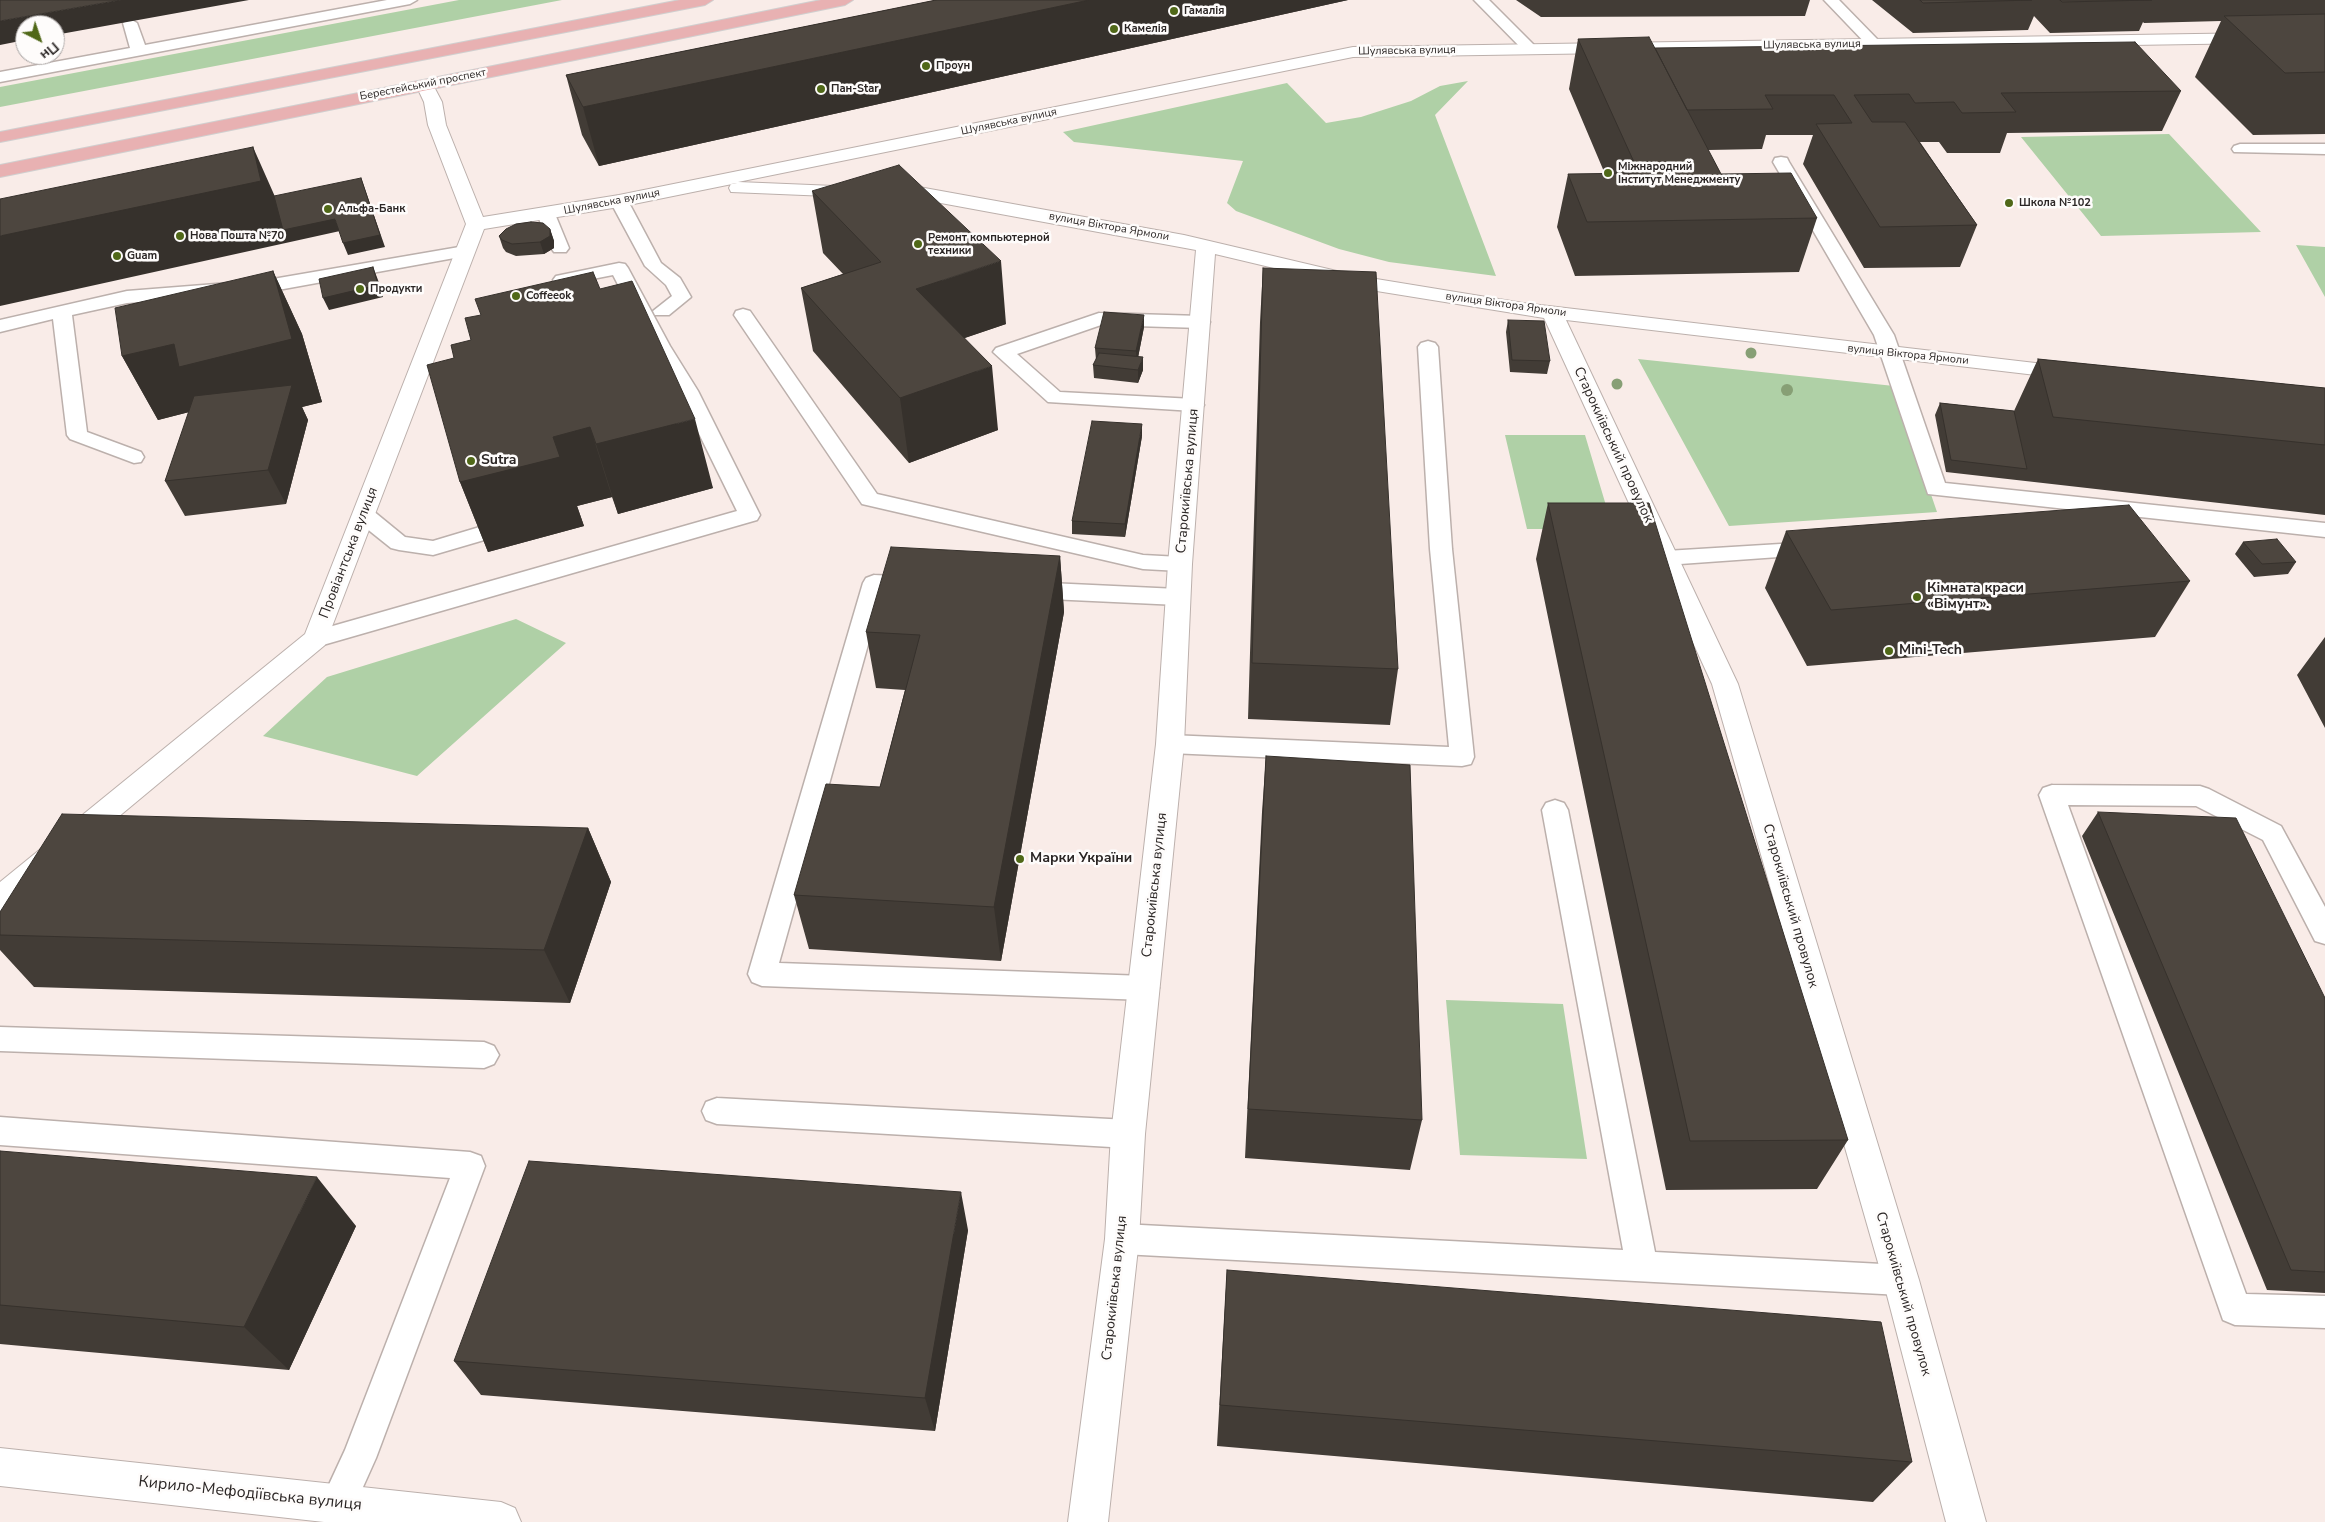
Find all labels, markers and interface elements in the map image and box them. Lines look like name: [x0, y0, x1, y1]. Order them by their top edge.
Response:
place label: Гамалія: [1184, 4, 1224, 18]
marker: Гамалія: [1168, 5, 1180, 17]
north arrow: [15, 15, 65, 65]
place label: Камелія: [1124, 22, 1167, 36]
marker: Камелія: [1108, 23, 1120, 35]
text: Пн: [36, 37, 63, 64]
street label: Шулявська вулиця: [1763, 38, 1861, 52]
street label: Шулявська вулиця: [1358, 44, 1456, 58]
place label: Проун: [936, 59, 970, 73]
marker: Проун: [920, 60, 932, 72]
street label: Берестейський проспект: [359, 66, 487, 104]
place label: Пан-Star: [831, 82, 879, 96]
marker: Пан-Star: [815, 83, 827, 95]
street label: Шулявська вулиця: [960, 105, 1058, 139]
place label: Міжнародний Інститут Менеджменту: [1618, 160, 1740, 186]
marker: Міжнародний Інститут Менеджменту: [1602, 167, 1614, 179]
street label: Шулявська вулиця: [563, 186, 661, 218]
place label: Школа №102: [2019, 196, 2091, 210]
marker: Школа №102: [2003, 197, 2015, 209]
place label: Альфа-Банк: [338, 202, 405, 216]
marker: Альфа-Банк: [322, 203, 334, 215]
street label: вулиця Віктора Ярмоли: [1048, 210, 1170, 244]
place label: Нова Пошта №70: [190, 229, 284, 243]
marker: Нова Пошта №70: [174, 230, 186, 242]
place label: Ремонт компьютерной техники: [928, 231, 1050, 257]
marker: Ремонт компьютерной техники: [912, 238, 924, 250]
place label: Guam: [127, 249, 157, 263]
marker: Guam: [111, 250, 123, 262]
place label: Продукти: [370, 282, 422, 296]
marker: Продукти: [354, 283, 366, 295]
place label: Coffeeok: [526, 289, 571, 303]
marker: Coffeeok: [510, 290, 522, 302]
street label: вулиця Віктора Ярмоли: [1445, 290, 1567, 320]
street label: вулиця Віктора Ярмоли: [1847, 342, 1969, 368]
street label: Старокиївський провулок: [1570, 365, 1656, 525]
street label: Старокиївська вулиця: [1173, 408, 1203, 554]
place label: Sutra: [481, 453, 516, 469]
marker: Sutra: [465, 455, 477, 467]
street label: Провіантська вулиця: [316, 485, 382, 621]
place label: Кімната краси «Вімунт».: [1927, 581, 2024, 614]
marker: Кімната краси «Вімунт».: [1911, 591, 1923, 603]
place label: Mini-Tech: [1899, 643, 1962, 659]
marker: Mini-Tech: [1883, 645, 1895, 657]
street label: Старокиївська вулиця: [1139, 812, 1171, 958]
street label: Старокиївський провулок: [1759, 822, 1821, 990]
place label: Марки України: [1030, 851, 1132, 867]
marker: Марки України: [1014, 853, 1026, 865]
street label: Старокиївський провулок: [1872, 1210, 1934, 1378]
street label: Старокиївська вулиця: [1099, 1215, 1131, 1361]
street label: Кирило-Мефодіївська вулиця: [137, 1473, 363, 1515]

